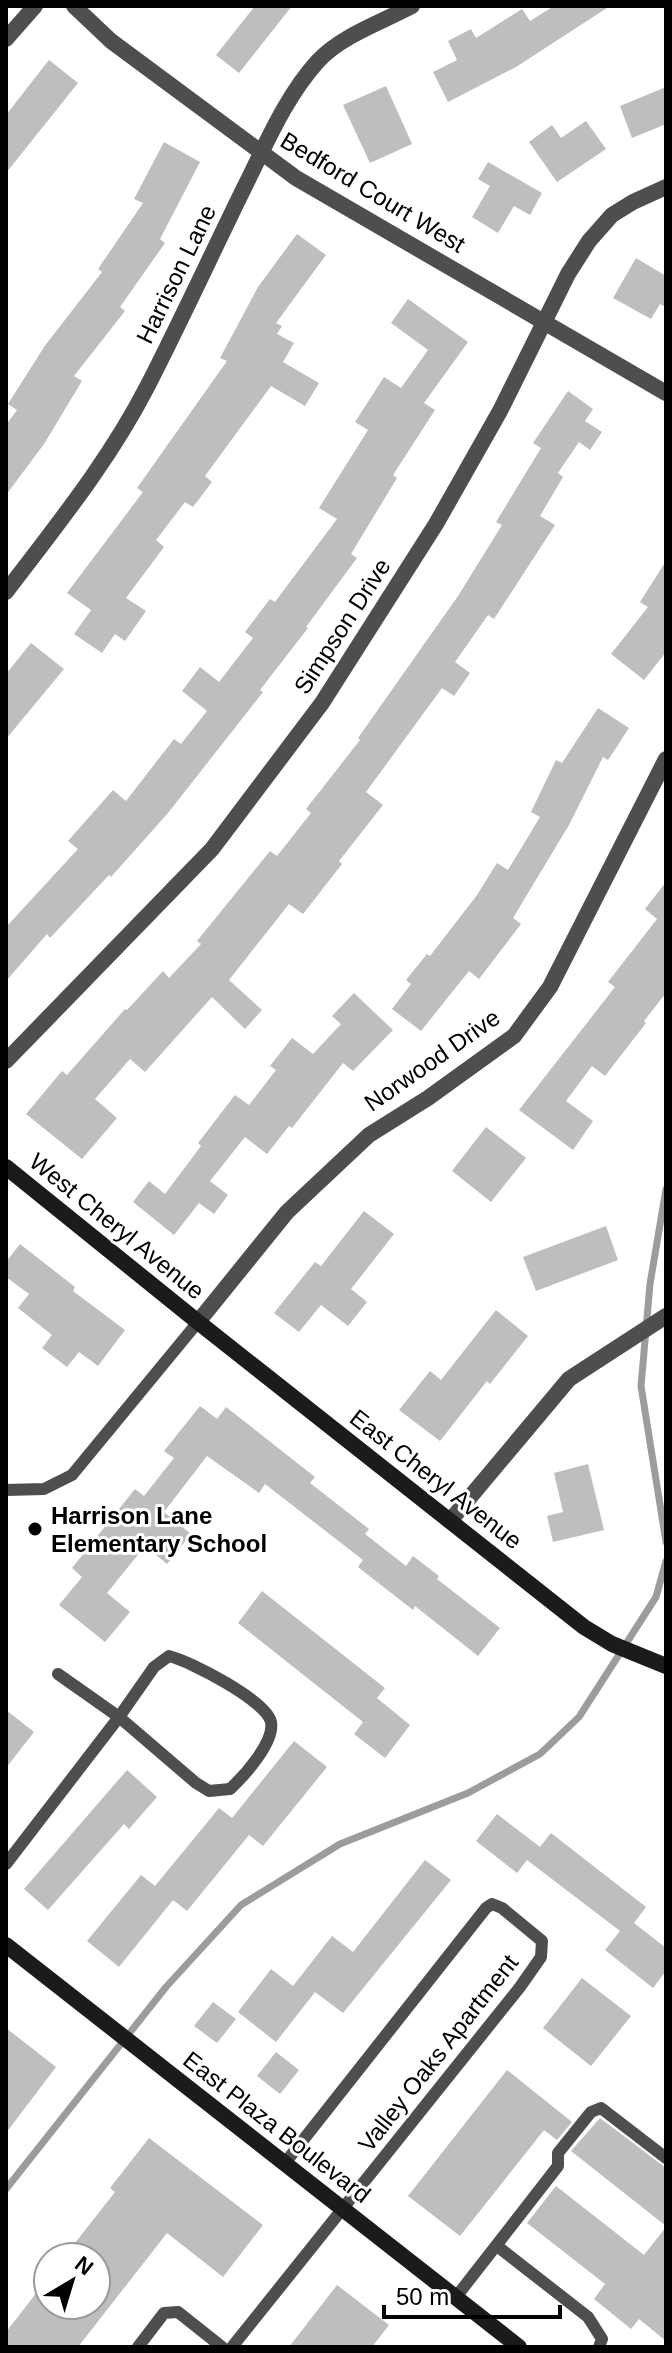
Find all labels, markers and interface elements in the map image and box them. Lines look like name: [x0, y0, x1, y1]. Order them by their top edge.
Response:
street label: Bedford Court West: [276, 126, 470, 258]
street label: Harrison Lane: [131, 200, 221, 348]
street label: Simpson Drive: [288, 553, 396, 699]
street label: Norwood Drive: [359, 1003, 505, 1117]
street label: West Cheryl Avenue: [24, 1147, 210, 1305]
street label: East Cheryl Avenue: [345, 1404, 527, 1554]
place label: Harrison Lane Elementary School: [51, 1502, 267, 1557]
marker: Harrison Lane Elementary School: [26, 1520, 44, 1538]
street label: Valley Oaks Apartment: [353, 1949, 523, 2157]
street label: East Plaza Boulevard: [178, 2046, 376, 2208]
north arrow: [32, 2241, 112, 2321]
text: N: [70, 2251, 98, 2280]
scale bar: [384, 2269, 560, 2319]
text: 50 m: [396, 2283, 449, 2310]

